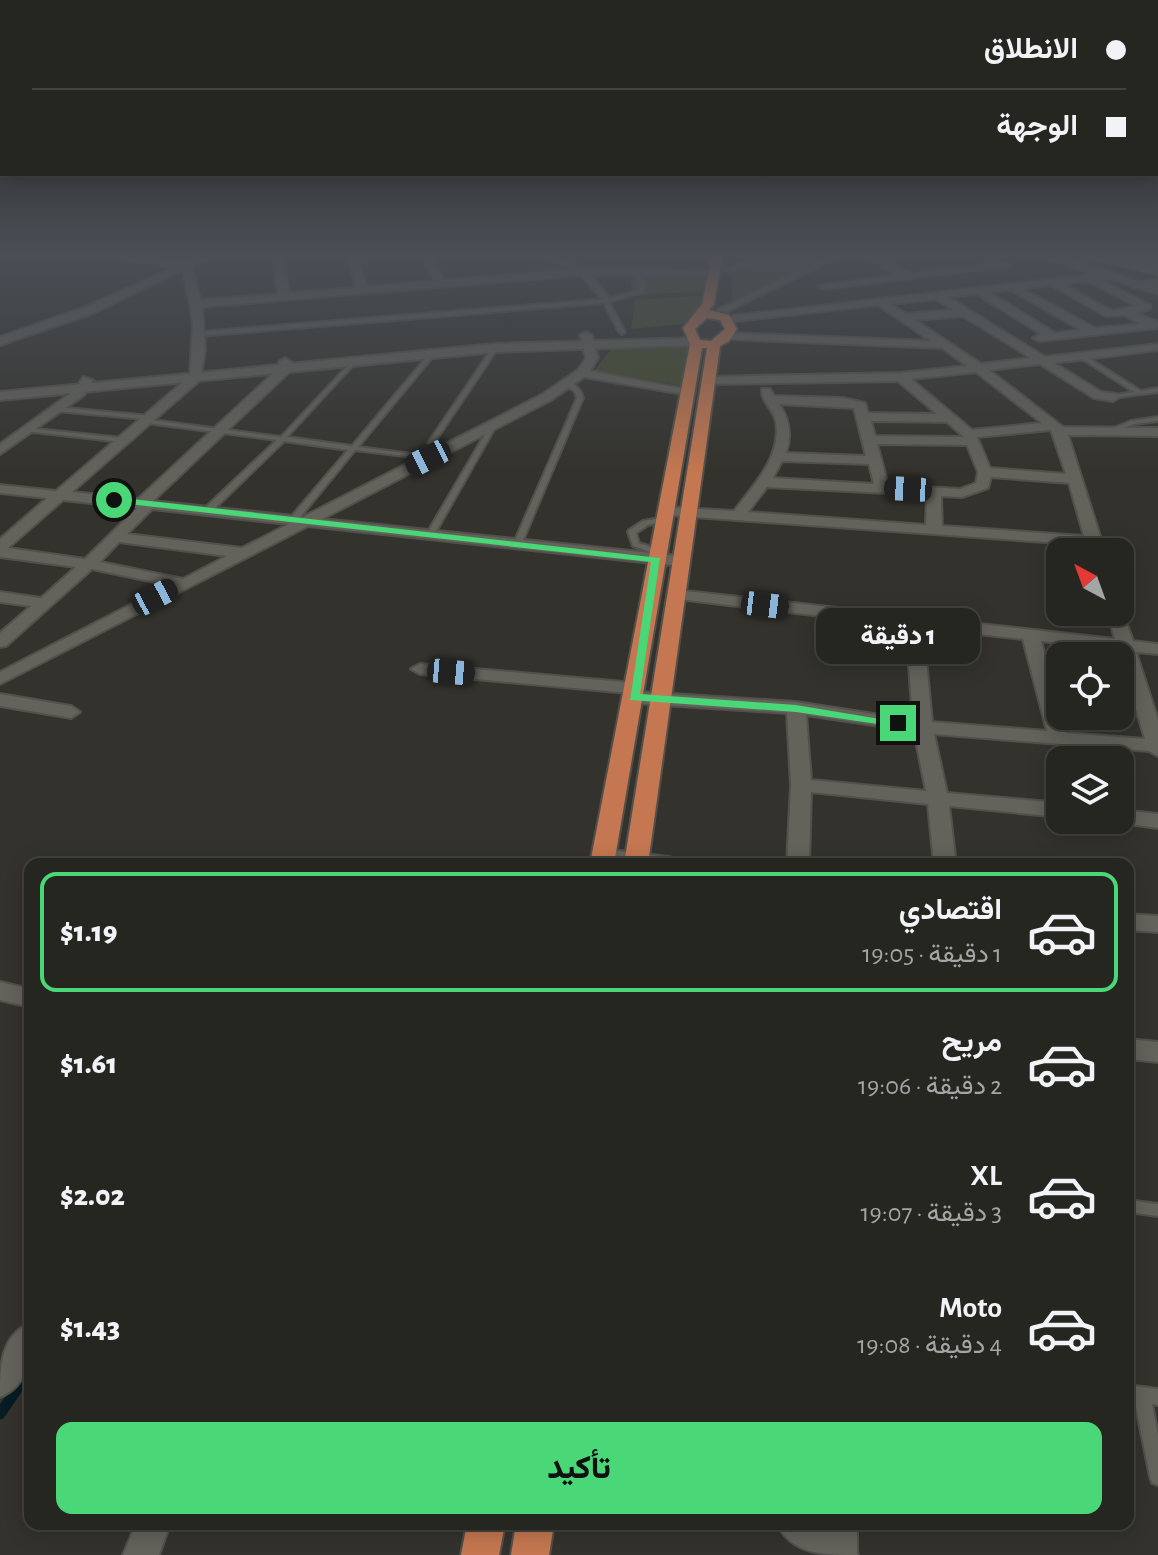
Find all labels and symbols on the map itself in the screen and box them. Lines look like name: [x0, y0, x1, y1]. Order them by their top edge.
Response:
car: [401, 436, 455, 480]
car: [883, 476, 933, 502]
route start: [96, 482, 132, 518]
north arrow: [1046, 538, 1134, 626]
car: [128, 575, 182, 619]
car: [740, 590, 790, 620]
callout: 1 دقيقة: [816, 607, 980, 663]
car: [426, 658, 476, 686]
route end: [880, 705, 916, 741]

